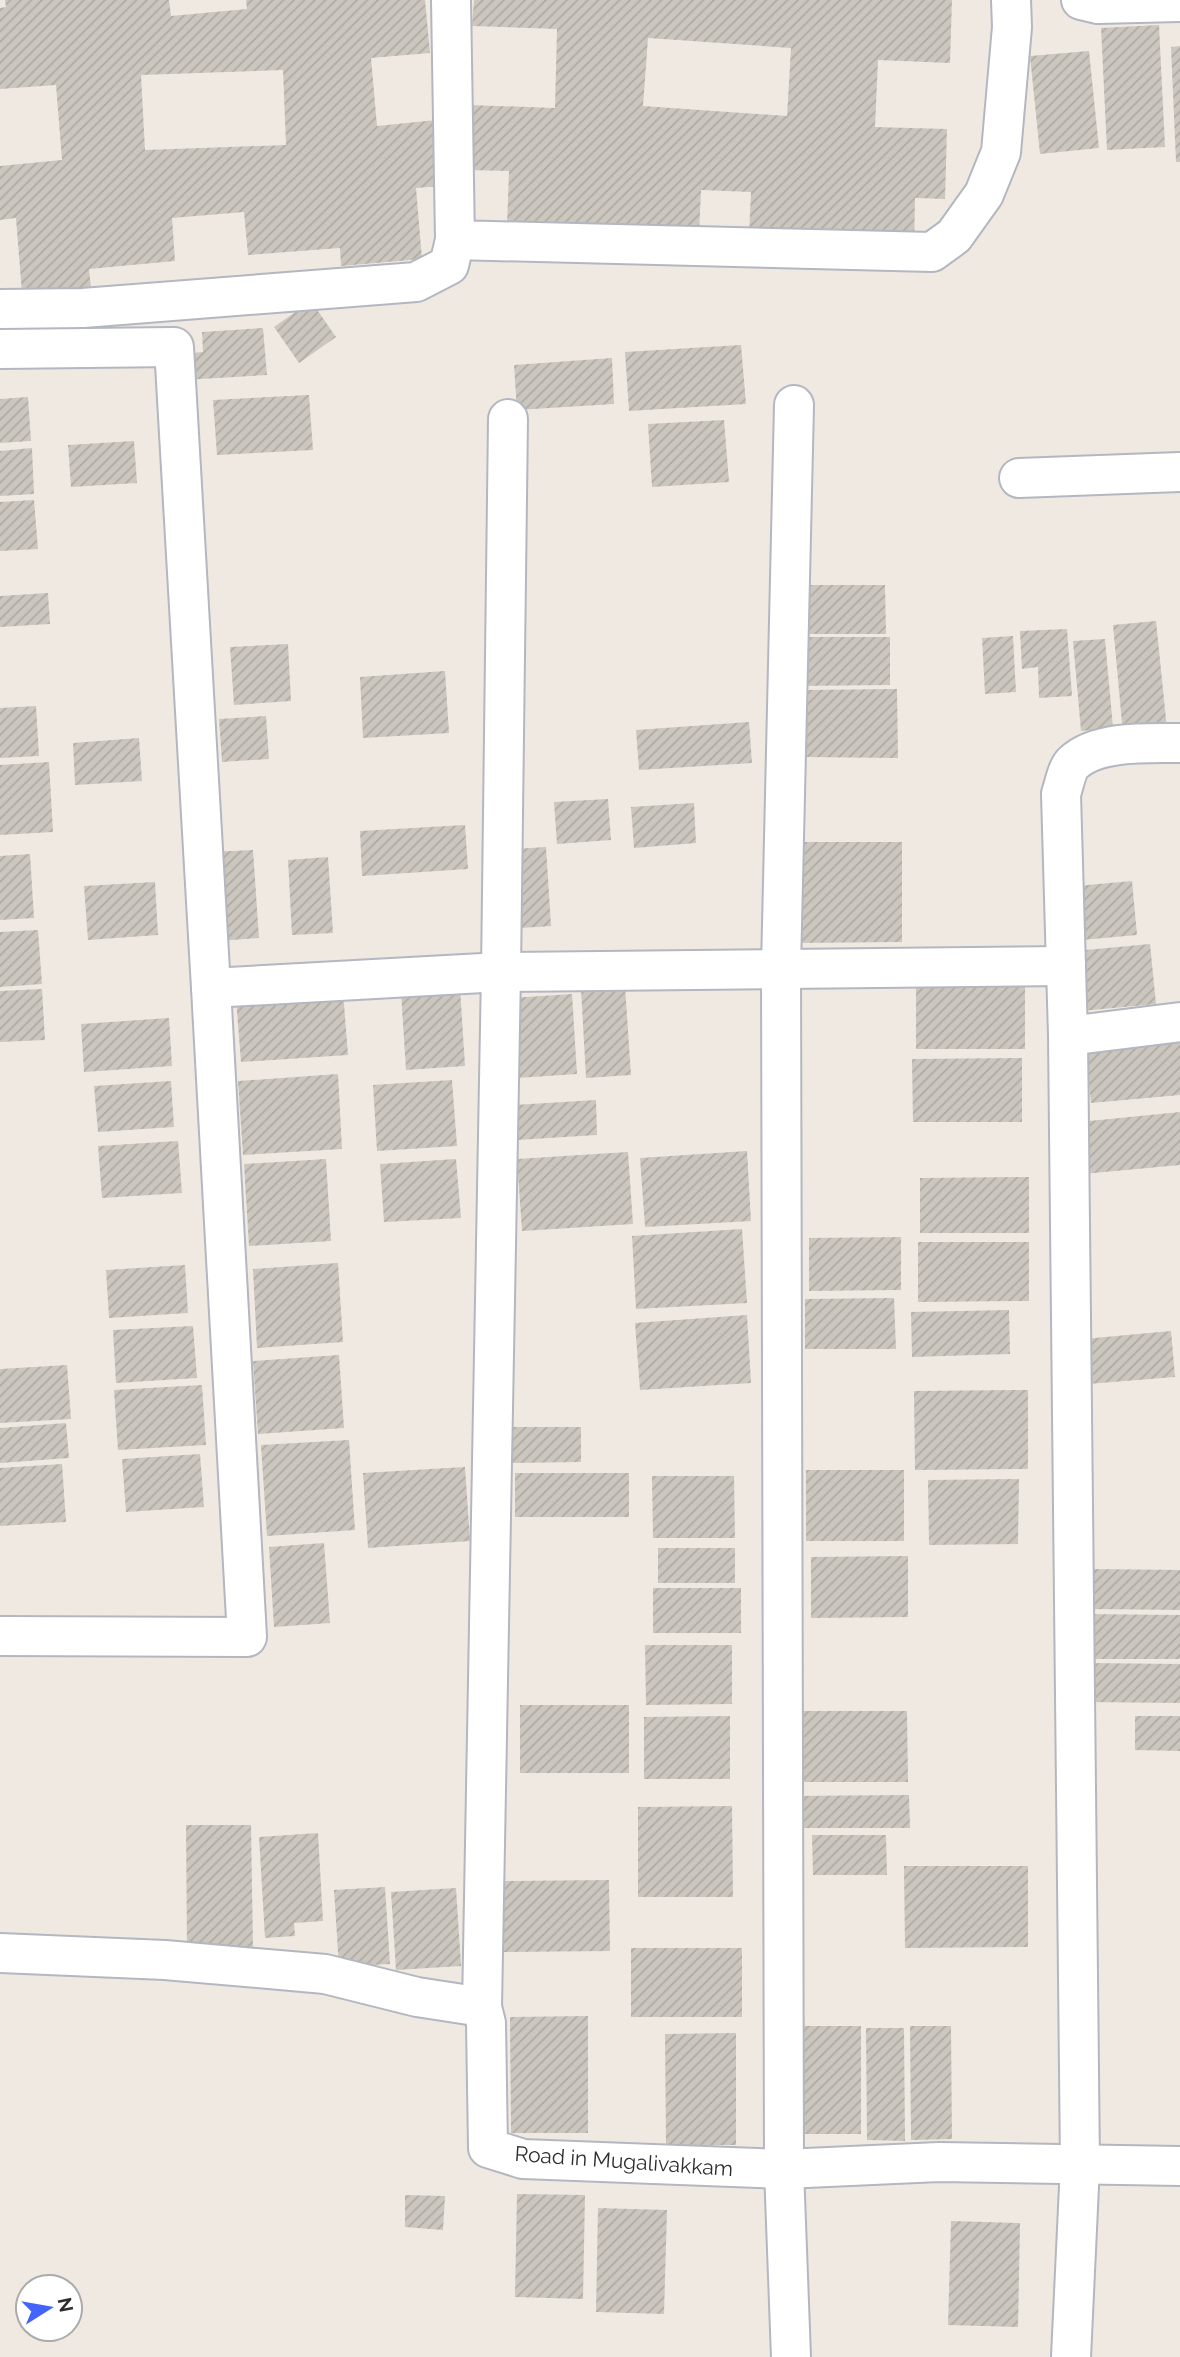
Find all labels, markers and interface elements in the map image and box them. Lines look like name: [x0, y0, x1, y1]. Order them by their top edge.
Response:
street label: Road in Mugalivakkam: [514, 2141, 734, 2181]
north arrow: [14, 2273, 84, 2343]
text: N: [54, 2296, 78, 2314]

